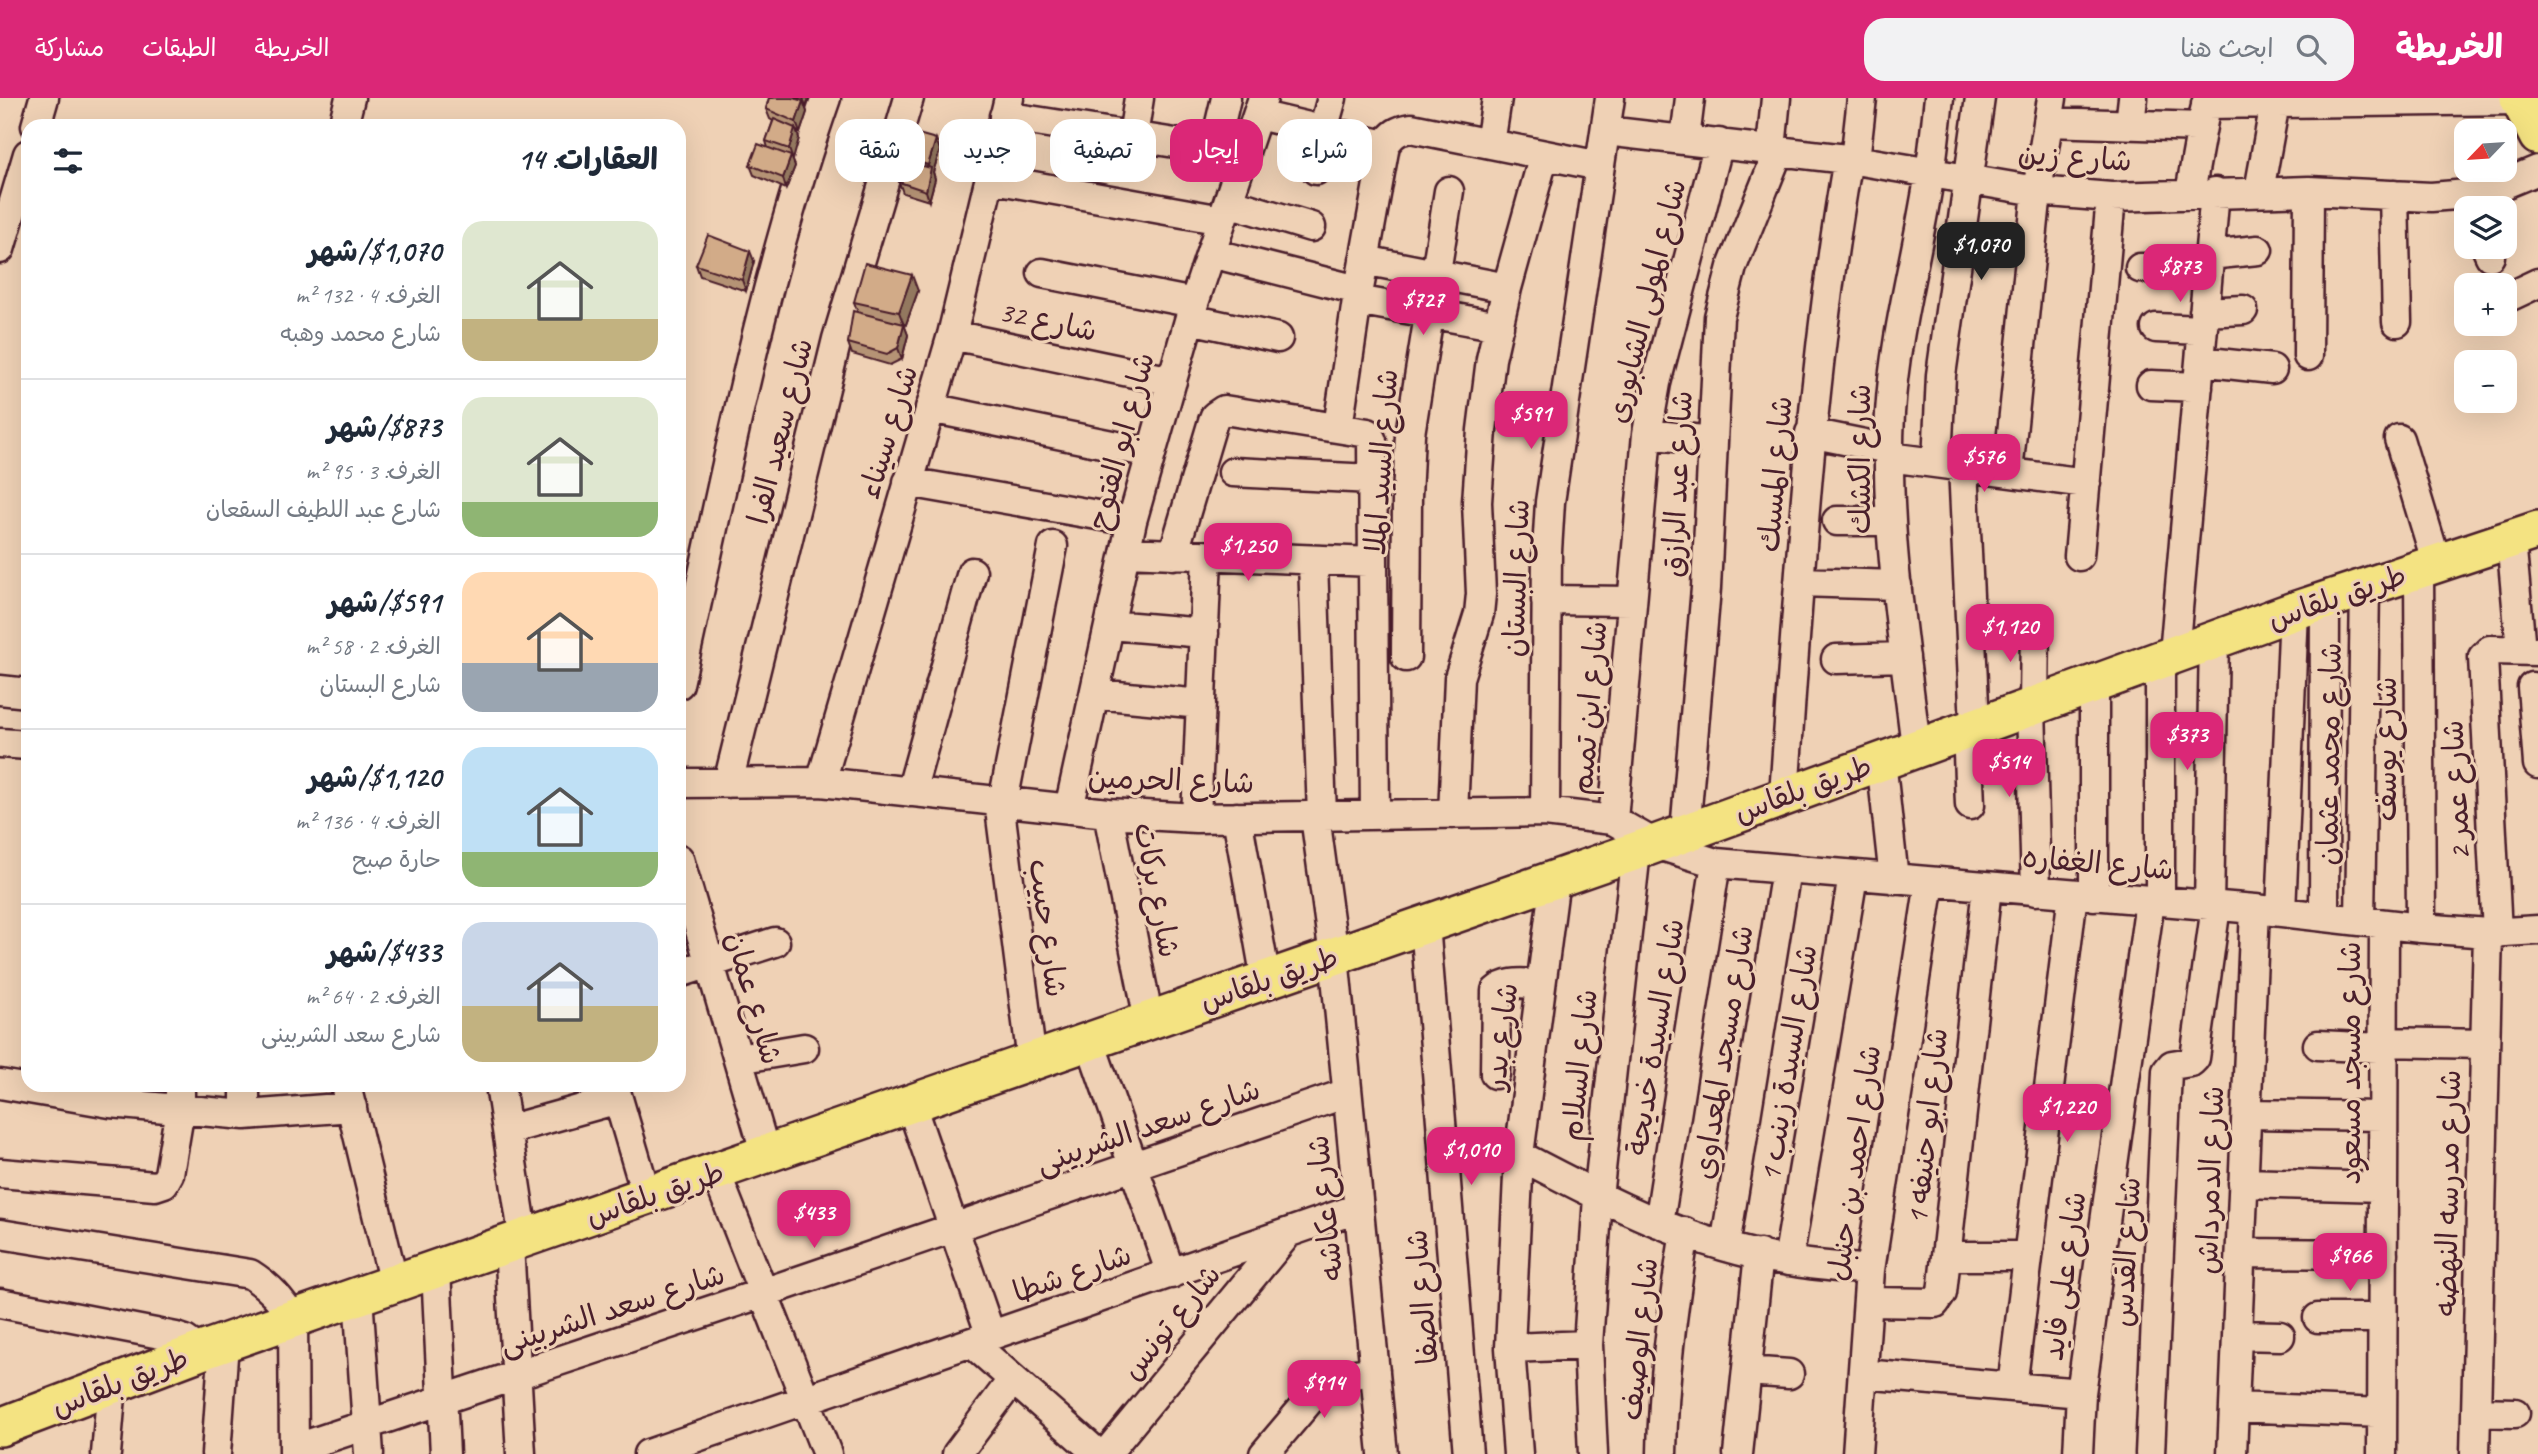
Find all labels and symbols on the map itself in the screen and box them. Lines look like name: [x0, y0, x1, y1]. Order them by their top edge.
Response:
north arrow: [2454, 119, 2516, 182]
street label: شارع زين: [2017, 134, 2133, 182]
street label: شارع المولى الشابورى: [1597, 175, 1697, 427]
pin: $1,070: [1924, 222, 2038, 282]
pin: $873: [2139, 244, 2221, 304]
pin: $727: [1382, 278, 1464, 337]
street label: شارع 32: [995, 292, 1100, 352]
street label: شارع سعيد الفرا: [739, 334, 823, 528]
street label: شارع ابو الفتوح: [1079, 348, 1165, 534]
street label: شارع سيناء: [850, 361, 928, 504]
street label: شارع السيد الملا: [1356, 368, 1408, 557]
street label: شارع الكشك: [1841, 384, 1881, 534]
street label: شارع عبد الرازق: [1653, 390, 1703, 579]
pin: $591: [1490, 392, 1572, 451]
street label: شارع المسبك: [1749, 394, 1803, 554]
pin: $576: [1943, 434, 2025, 494]
street label: شارع البستان: [1494, 498, 1540, 658]
pin: $1,250: [1191, 524, 1305, 583]
street label: طريق بلقاس: [2263, 556, 2411, 638]
pin: $1,120: [1953, 604, 2067, 664]
street label: شارع ابن تميم: [1562, 619, 1619, 797]
street label: شارع محمد عثمان: [2308, 642, 2352, 866]
street label: شارع يوسف: [2367, 676, 2407, 822]
pin: $373: [2146, 712, 2228, 772]
street label: شارع عمر 2: [2433, 719, 2481, 861]
pin: $514: [1968, 740, 2050, 799]
street label: طريق بلقاس: [1729, 747, 1877, 831]
street label: شارع الحرمين: [1087, 758, 1255, 804]
street label: شارع بركات: [1123, 819, 1189, 961]
street label: شارع الغفاره: [2021, 837, 2175, 891]
street label: شارع حبيب: [1019, 857, 1075, 1000]
street label: شارع السيدة خديجة: [1618, 916, 1694, 1159]
street label: شارع مسجد المعداوى: [1684, 922, 1764, 1182]
street label: شارع عمان: [715, 927, 791, 1069]
street label: طريق بلقاس: [1195, 938, 1343, 1020]
street label: شارع مسجد مسعود: [2331, 941, 2371, 1185]
street label: شارع السيدة زينب 1: [1750, 942, 1827, 1185]
street label: شارع بدر: [1475, 980, 1528, 1095]
street label: شارع السلام: [1552, 987, 1609, 1143]
street label: شارع ابو حنيفه 1: [1898, 1026, 1958, 1226]
street label: شارع احمد بن حنبل: [1819, 1042, 1891, 1284]
street label: شارع مدرسه النهضه: [2427, 1069, 2471, 1317]
street label: شارع سعد الشربينى: [1031, 1070, 1266, 1184]
pin: $1,220: [2010, 1084, 2124, 1144]
street label: شارع الدمرداش: [2188, 1085, 2234, 1275]
pin: $1,010: [1414, 1128, 1528, 1187]
street label: شارع عكاشه: [1298, 1133, 1354, 1283]
street label: طريق بلقاس: [581, 1153, 729, 1235]
street label: شارع القدس: [2103, 1176, 2151, 1328]
street label: شارع على فايد: [2033, 1189, 2097, 1363]
pin: $433: [773, 1190, 855, 1250]
street label: شارع الصفا: [1397, 1228, 1449, 1366]
pin: $966: [2309, 1234, 2391, 1293]
street label: شارع شطا: [1008, 1235, 1137, 1313]
street label: شارع سعد الشربينى: [494, 1255, 730, 1365]
street label: شارع الوصيف: [1612, 1256, 1668, 1422]
street label: شارع تونس: [1113, 1257, 1231, 1389]
street label: طريق بلقاس: [46, 1339, 194, 1425]
pin: $914: [1283, 1360, 1365, 1420]

